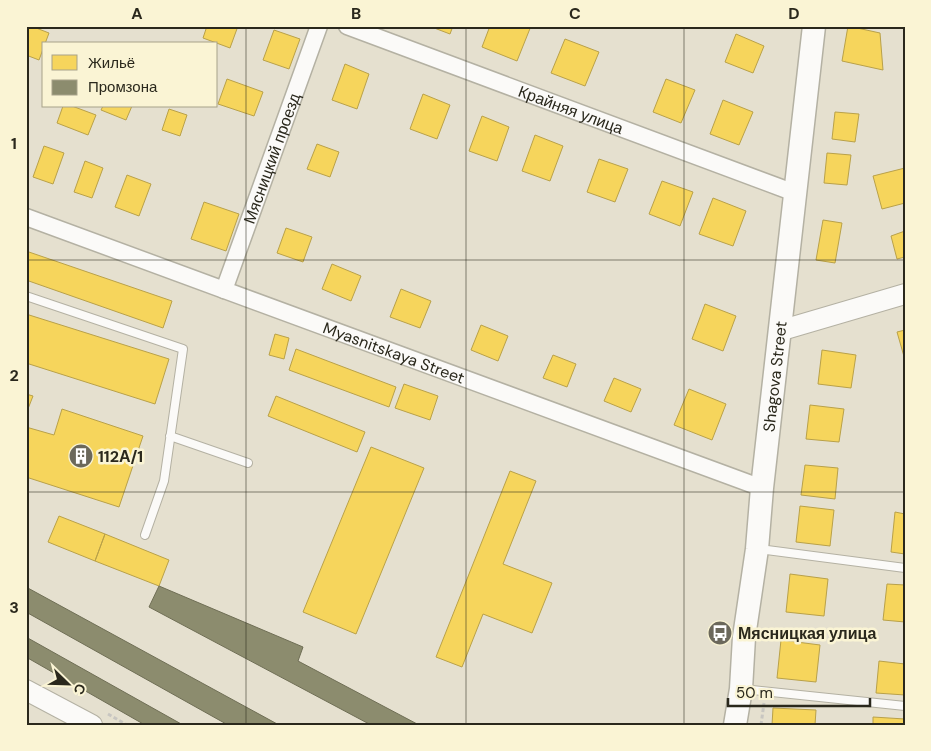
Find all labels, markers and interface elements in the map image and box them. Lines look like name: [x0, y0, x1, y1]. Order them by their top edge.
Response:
text: A: [131, 3, 143, 24]
text: B: [351, 3, 361, 24]
text: C: [569, 3, 581, 24]
text: D: [788, 3, 800, 24]
legend: [42, 42, 218, 108]
text: Жильё: [88, 53, 135, 73]
text: Промзона: [88, 77, 158, 97]
street label: Крайняя улица: [515, 81, 626, 139]
street label: Мясницкий проезд: [239, 90, 305, 227]
text: 1: [11, 133, 17, 154]
street label: Myasnitskaya Street: [320, 317, 467, 389]
street label: Shagova Street: [758, 320, 792, 433]
text: 2: [9, 365, 19, 386]
building icon: 112А/1: [68, 443, 94, 469]
place label: 112А/1: [98, 446, 143, 467]
text: 3: [9, 597, 19, 618]
bus stop icon: Мясницкая улица: [707, 620, 733, 646]
place label: Мясницкая улица: [738, 623, 877, 644]
north arrow: [42, 658, 92, 708]
scale bar: [728, 676, 871, 708]
text: С: [70, 681, 90, 697]
text: 50 m: [736, 683, 773, 703]

